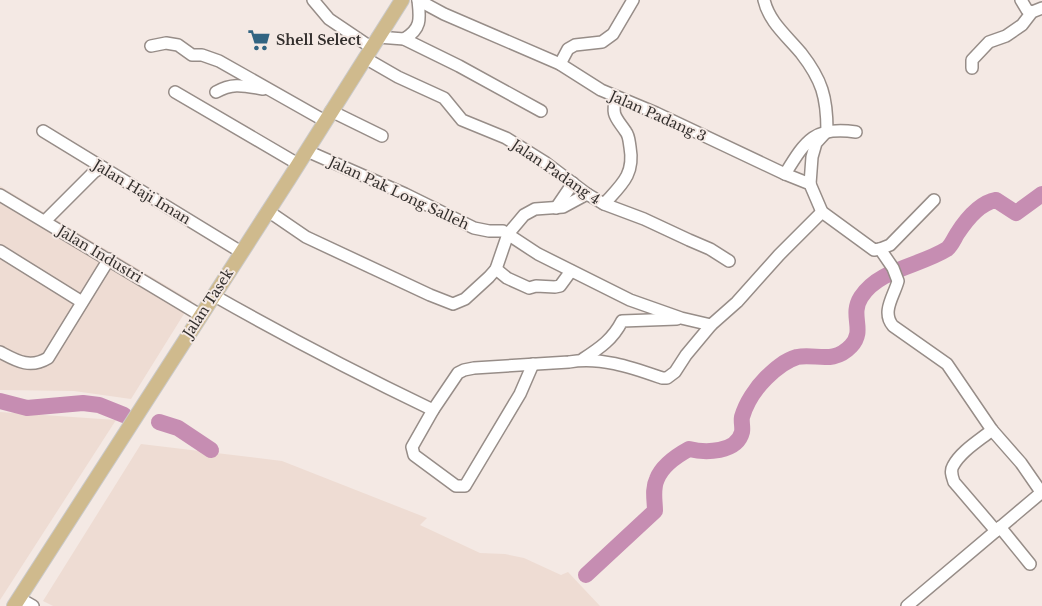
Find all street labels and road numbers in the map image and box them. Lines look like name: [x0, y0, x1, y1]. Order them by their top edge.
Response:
street label: Jalan Padang 3: [605, 86, 709, 145]
street label: Jalan Padang 4: [506, 135, 604, 208]
street label: Jalan Pak Long Salleh: [324, 152, 473, 234]
street label: Jalan Haji Iman: [88, 155, 194, 228]
street label: Jalan Industri: [52, 220, 146, 287]
street label: Jalan Tasek: [178, 265, 237, 343]

